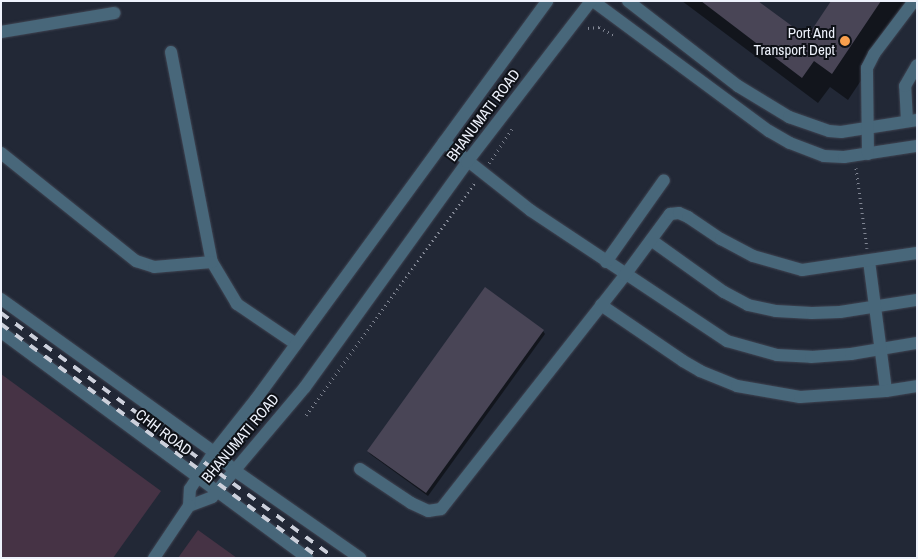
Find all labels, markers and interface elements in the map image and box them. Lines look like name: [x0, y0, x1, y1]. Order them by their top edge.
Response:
place label: Port And Transport Dept: [753, 23, 835, 58]
marker: Port And Transport Dept: [839, 35, 851, 47]
street label: BHANUMATI ROAD: [443, 65, 523, 165]
street label: BHANUMATI ROAD: [198, 390, 282, 486]
street label: CHH ROAD: [132, 405, 196, 459]

